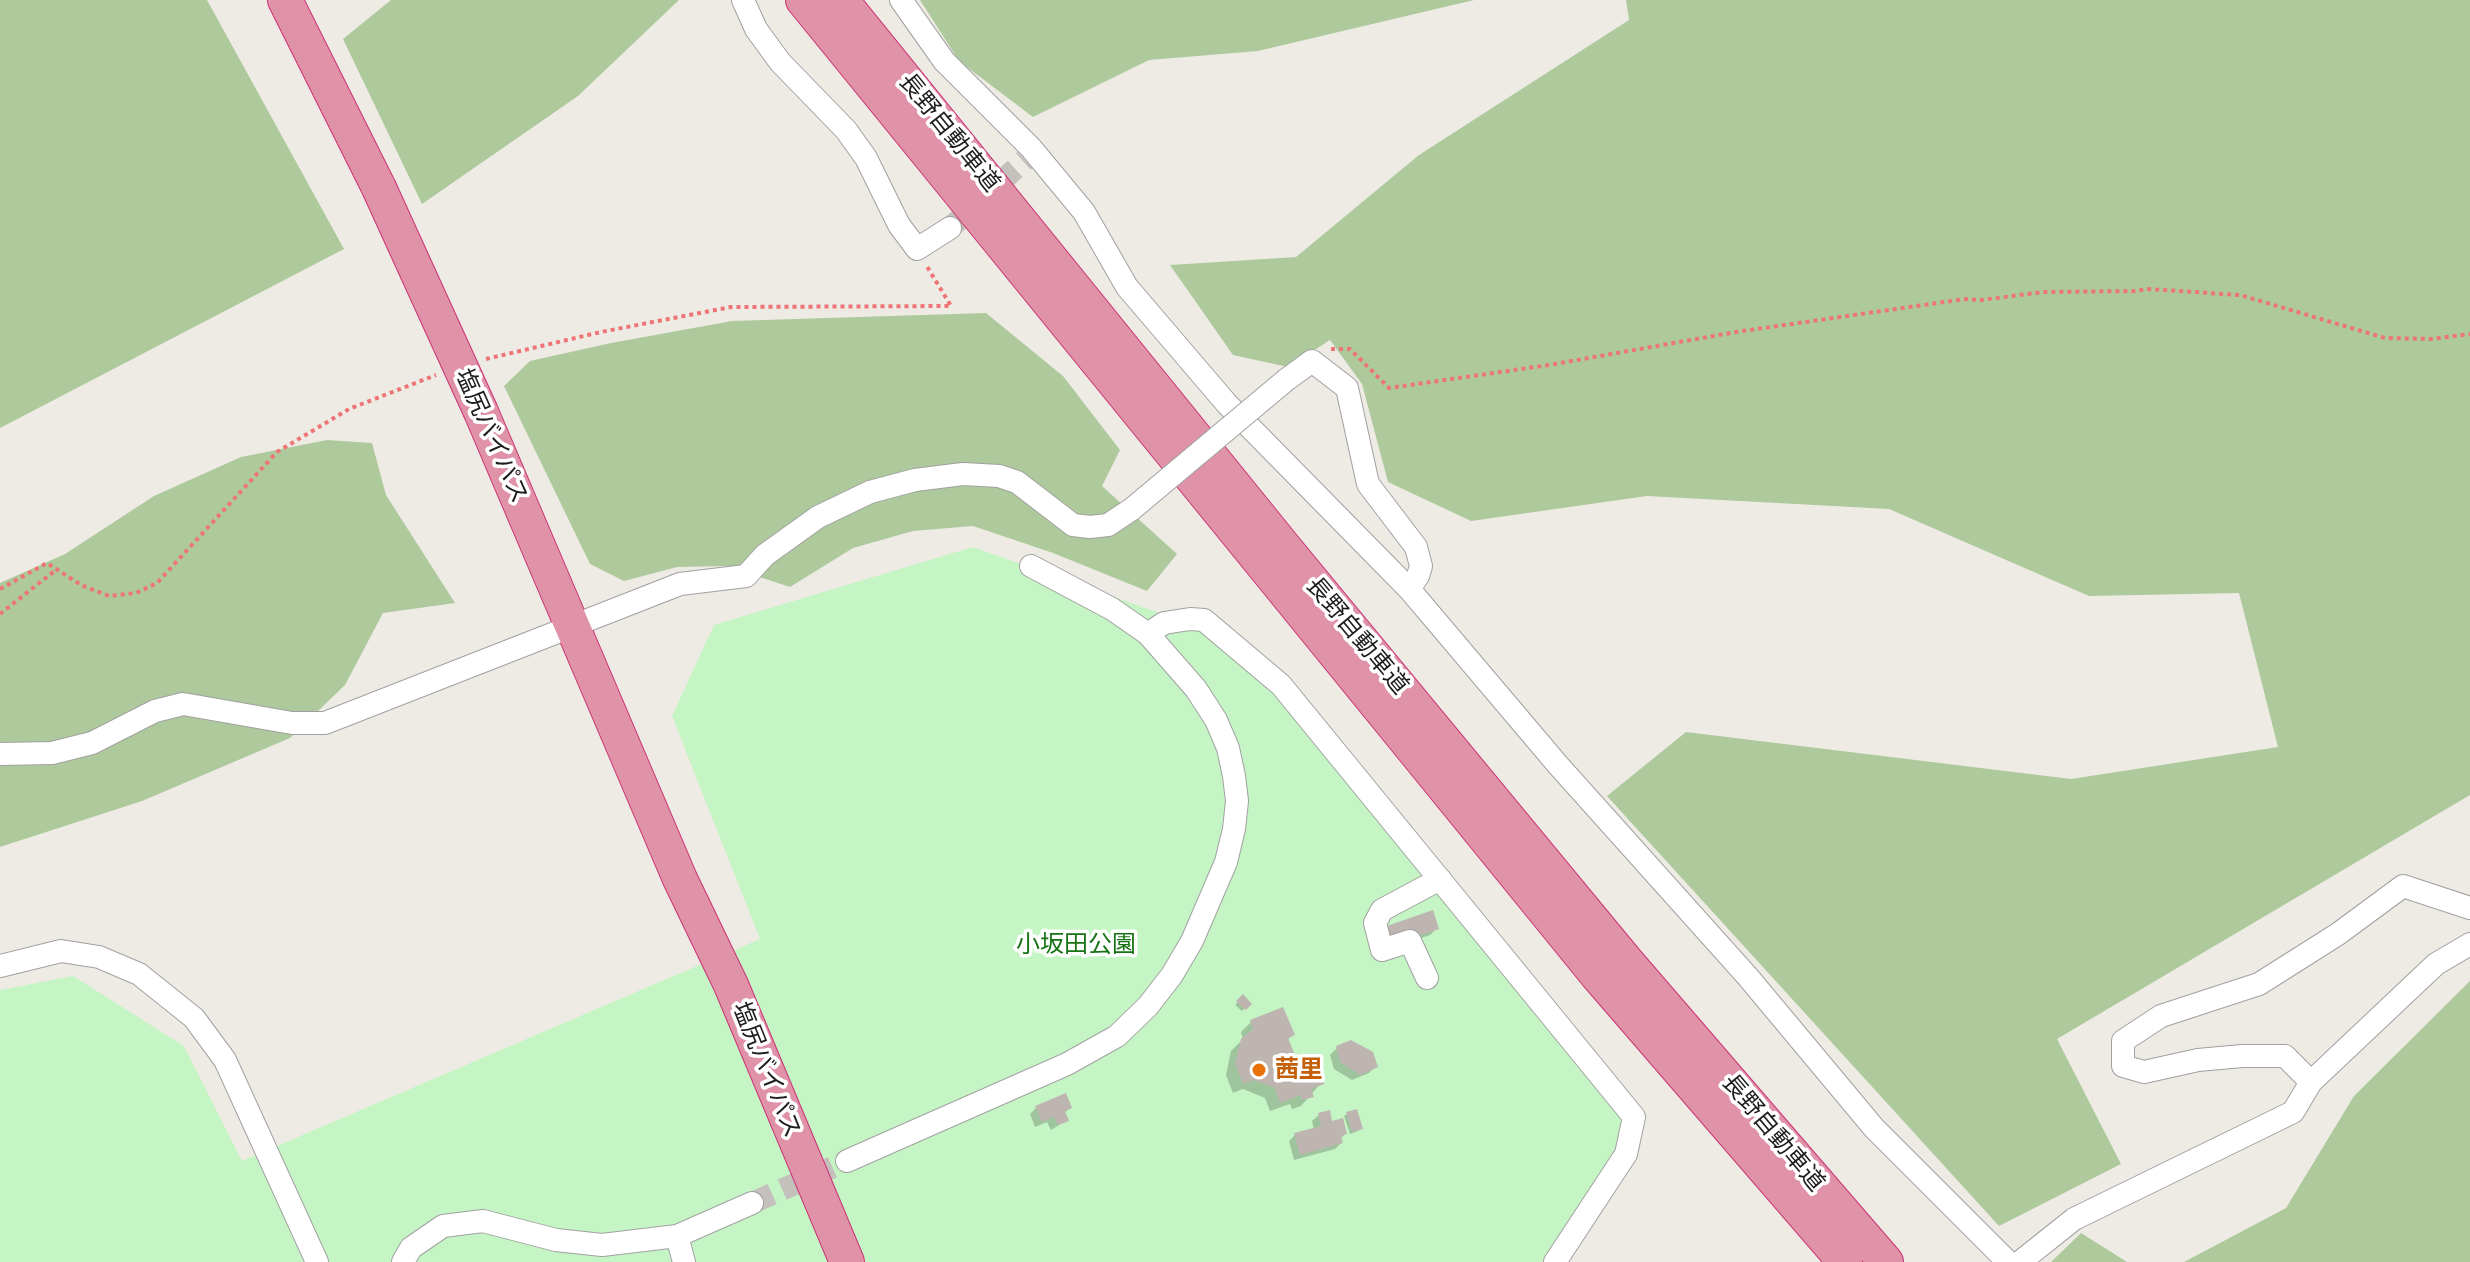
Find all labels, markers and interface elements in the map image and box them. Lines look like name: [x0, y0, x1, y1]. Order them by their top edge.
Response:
street label: 長野自動車道: [892, 68, 1006, 198]
street label: 塩尻バイパス: [449, 364, 533, 508]
street label: 長野自動車道: [1300, 572, 1414, 700]
park label: 小坂田公園: [1016, 931, 1136, 959]
street label: 塩尻バイパス: [726, 998, 806, 1142]
place label: 茜里: [1275, 1056, 1323, 1084]
marker: 茜里: [1250, 1061, 1268, 1079]
street label: 長野自動車道: [1716, 1069, 1830, 1197]

